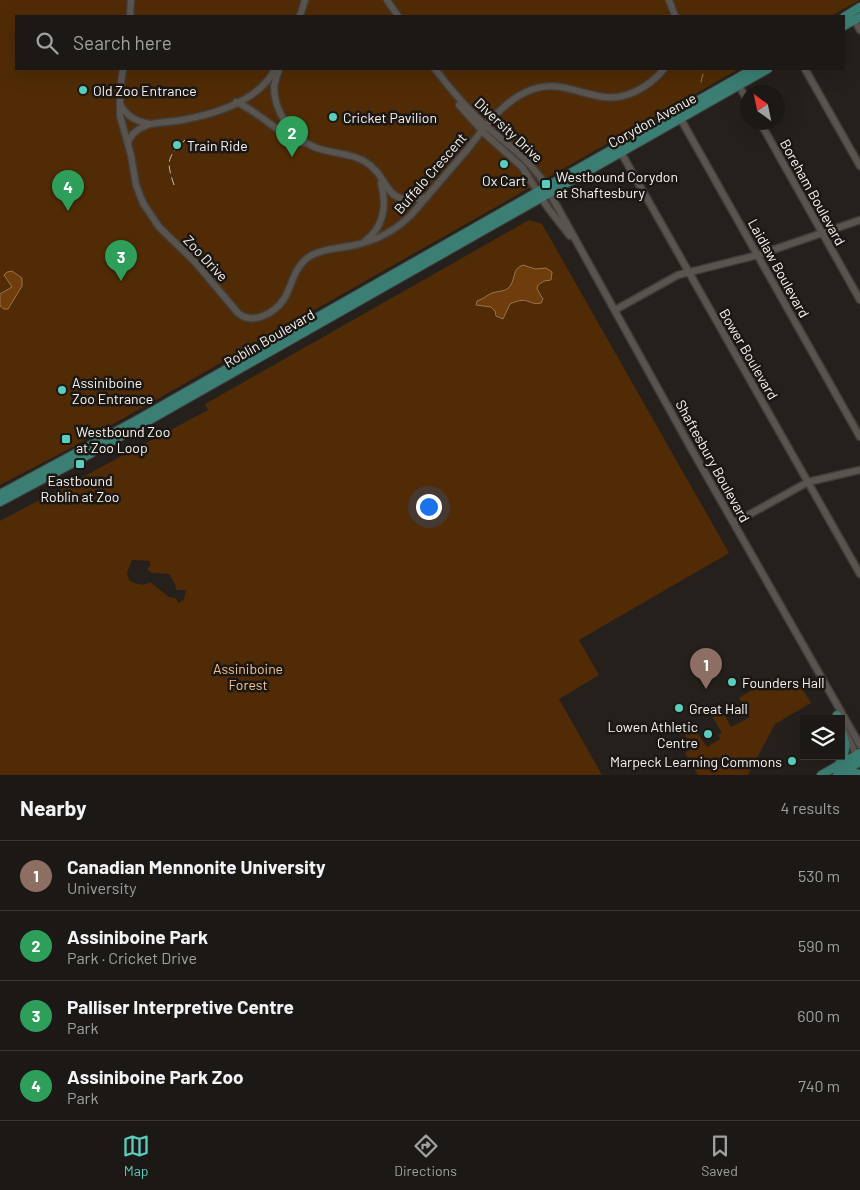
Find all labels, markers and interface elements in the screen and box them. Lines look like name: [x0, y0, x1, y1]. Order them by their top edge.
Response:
search box: [15, 15, 845, 70]
icon: search: [33, 29, 61, 57]
text: Search here: [73, 31, 172, 54]
place label: Old Zoo Entrance: [93, 82, 197, 99]
marker: Old Zoo Entrance: [77, 84, 89, 96]
north arrow: [740, 85, 785, 130]
street label: Corydon Avenue: [605, 89, 699, 151]
street label: Diversity Drive: [471, 94, 547, 166]
place label: Cricket Pavilion: [343, 109, 437, 126]
marker: Cricket Pavilion: [327, 111, 339, 123]
pin: 2: [276, 116, 308, 157]
street label: Buffalo Crescent: [390, 129, 470, 217]
street label: Boreham Boulevard: [777, 136, 849, 248]
place label: Train Ride: [187, 137, 248, 154]
marker: Train Ride: [171, 139, 183, 151]
marker: Ox Cart: [498, 158, 510, 170]
place label: Westbound Corydon at Shaftesbury: [556, 168, 678, 201]
pin: 4: [52, 170, 84, 211]
place label: Ox Cart: [482, 172, 526, 189]
marker: Westbound Corydon at Shaftesbury: [540, 178, 552, 190]
street label: Laidlaw Boulevard: [745, 216, 813, 320]
street label: Zoo Drive: [180, 231, 232, 285]
pin: 3: [105, 240, 137, 281]
street label: Roblin Boulevard: [221, 305, 317, 371]
street label: Bower Boulevard: [716, 306, 782, 402]
place label: Assiniboine Zoo Entrance: [72, 374, 153, 407]
marker: Assiniboine Zoo Entrance: [56, 384, 68, 396]
street label: Shaftesbury Boulevard: [672, 397, 754, 525]
place label: Westbound Zoo at Zoo Loop: [76, 423, 170, 456]
marker: Westbound Zoo at Zoo Loop: [60, 433, 72, 445]
marker: Eastbound Roblin at Zoo: [74, 458, 86, 470]
place label: Eastbound Roblin at Zoo: [41, 472, 119, 505]
your location: [416, 494, 442, 520]
pin: 1: [690, 648, 722, 689]
park label: Assiniboine Forest: [213, 660, 283, 693]
place label: Founders Hall: [742, 674, 824, 691]
marker: Founders Hall: [726, 676, 738, 688]
place label: Great Hall: [689, 700, 748, 717]
marker: Great Hall: [673, 702, 685, 714]
map controls: [800, 715, 845, 760]
button: layers: [800, 715, 845, 760]
place label: Lowen Athletic Centre: [608, 718, 698, 751]
marker: Lowen Athletic Centre: [702, 728, 714, 740]
place label: Marpeck Learning Commons: [610, 753, 782, 770]
marker: Marpeck Learning Commons: [786, 755, 798, 767]
text: Nearby: [20, 795, 86, 820]
text: 4 results: [780, 798, 840, 817]
text: Canadian Mennonite University: [67, 855, 326, 878]
text: 1: [33, 866, 39, 885]
text: 530 m: [798, 866, 840, 885]
text: University: [67, 878, 137, 897]
text: Assiniboine Park: [67, 925, 208, 948]
text: 2: [32, 936, 40, 955]
text: 590 m: [798, 936, 840, 955]
text: Park · Cricket Drive: [67, 948, 197, 967]
text: Palliser Interpretive Centre: [67, 995, 294, 1018]
text: 3: [32, 1006, 40, 1025]
text: 600 m: [797, 1006, 840, 1025]
text: Park: [67, 1018, 98, 1037]
text: Assiniboine Park Zoo: [67, 1065, 244, 1088]
text: 4: [31, 1076, 41, 1095]
text: 740 m: [798, 1076, 840, 1095]
text: Park: [67, 1088, 98, 1107]
tab: Map: [122, 1132, 150, 1179]
tab: Directions: [394, 1132, 457, 1179]
tab: Saved: [701, 1132, 738, 1179]

